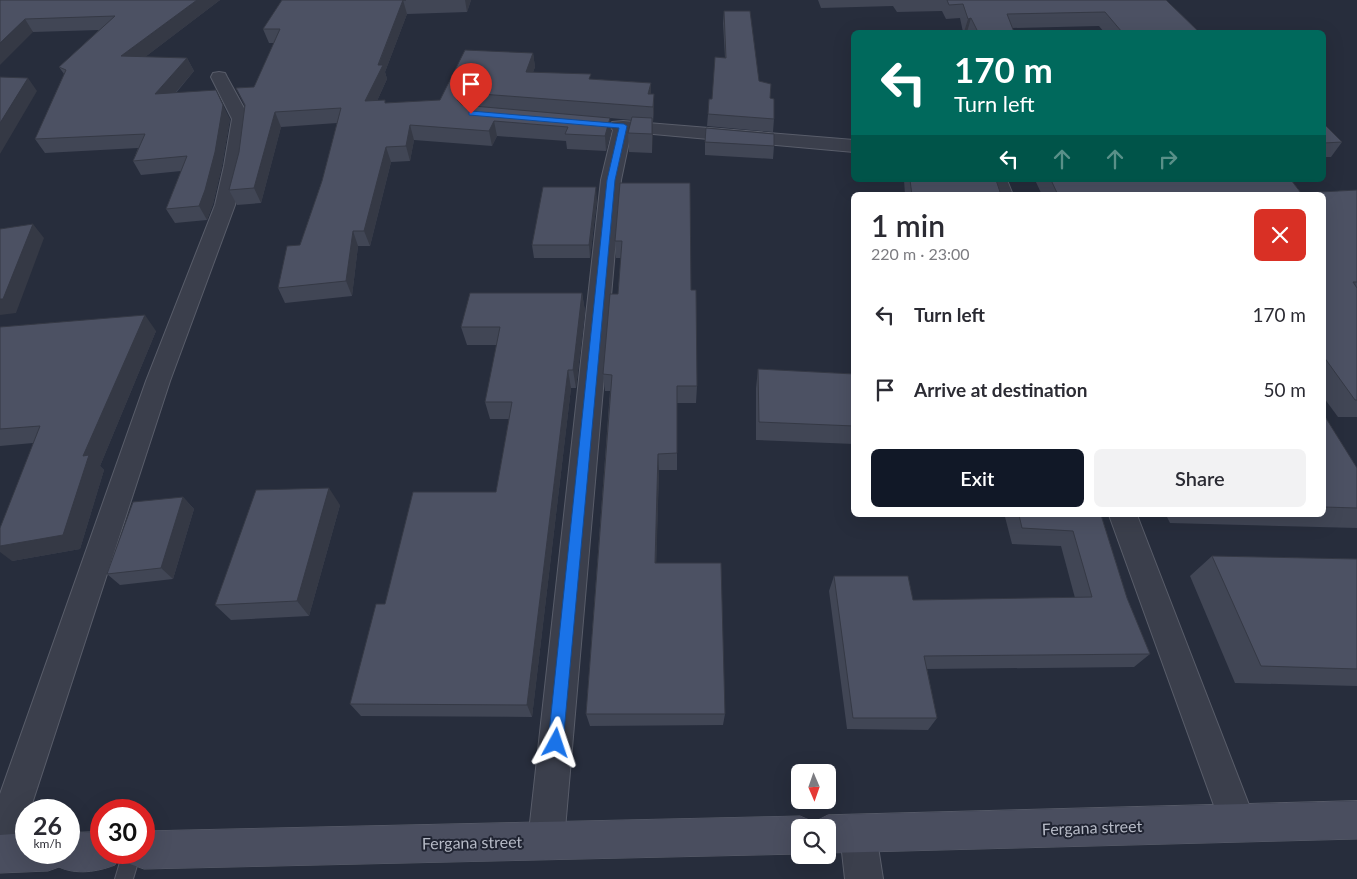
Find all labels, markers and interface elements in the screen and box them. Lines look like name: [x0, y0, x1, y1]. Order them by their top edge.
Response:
text: 170 m: [954, 48, 1053, 90]
icon: left: [871, 50, 936, 115]
pin: [450, 63, 492, 114]
icon: arrive: [457, 70, 485, 98]
text: Turn left: [954, 90, 1035, 117]
icon: left: [995, 145, 1023, 173]
icon: ahead: [1048, 145, 1076, 173]
icon: ahead: [1101, 145, 1129, 173]
icon: right: [1154, 145, 1182, 173]
text: 1 min: [871, 207, 945, 243]
button: close: [1254, 209, 1306, 261]
text: 220 m · 23:00: [871, 244, 970, 263]
icon: left: [871, 301, 899, 329]
text: Turn left: [914, 303, 985, 326]
text: 170 m: [1252, 303, 1306, 326]
icon: arrive: [871, 376, 899, 404]
text: Arrive at destination: [914, 378, 1087, 401]
text: 50 m: [1263, 378, 1306, 401]
button: Exit: [871, 449, 1084, 507]
button: Share: [1094, 449, 1306, 507]
position arrow: [529, 716, 581, 768]
north arrow: [791, 764, 836, 809]
map controls: [791, 764, 836, 864]
speed limit sign: 30: [90, 799, 155, 864]
text: 26: [33, 810, 62, 840]
street label: Fergana street: [1041, 816, 1143, 838]
button: search: [791, 819, 836, 864]
street label: Fergana street: [422, 832, 523, 852]
text: km/h: [33, 836, 62, 851]

